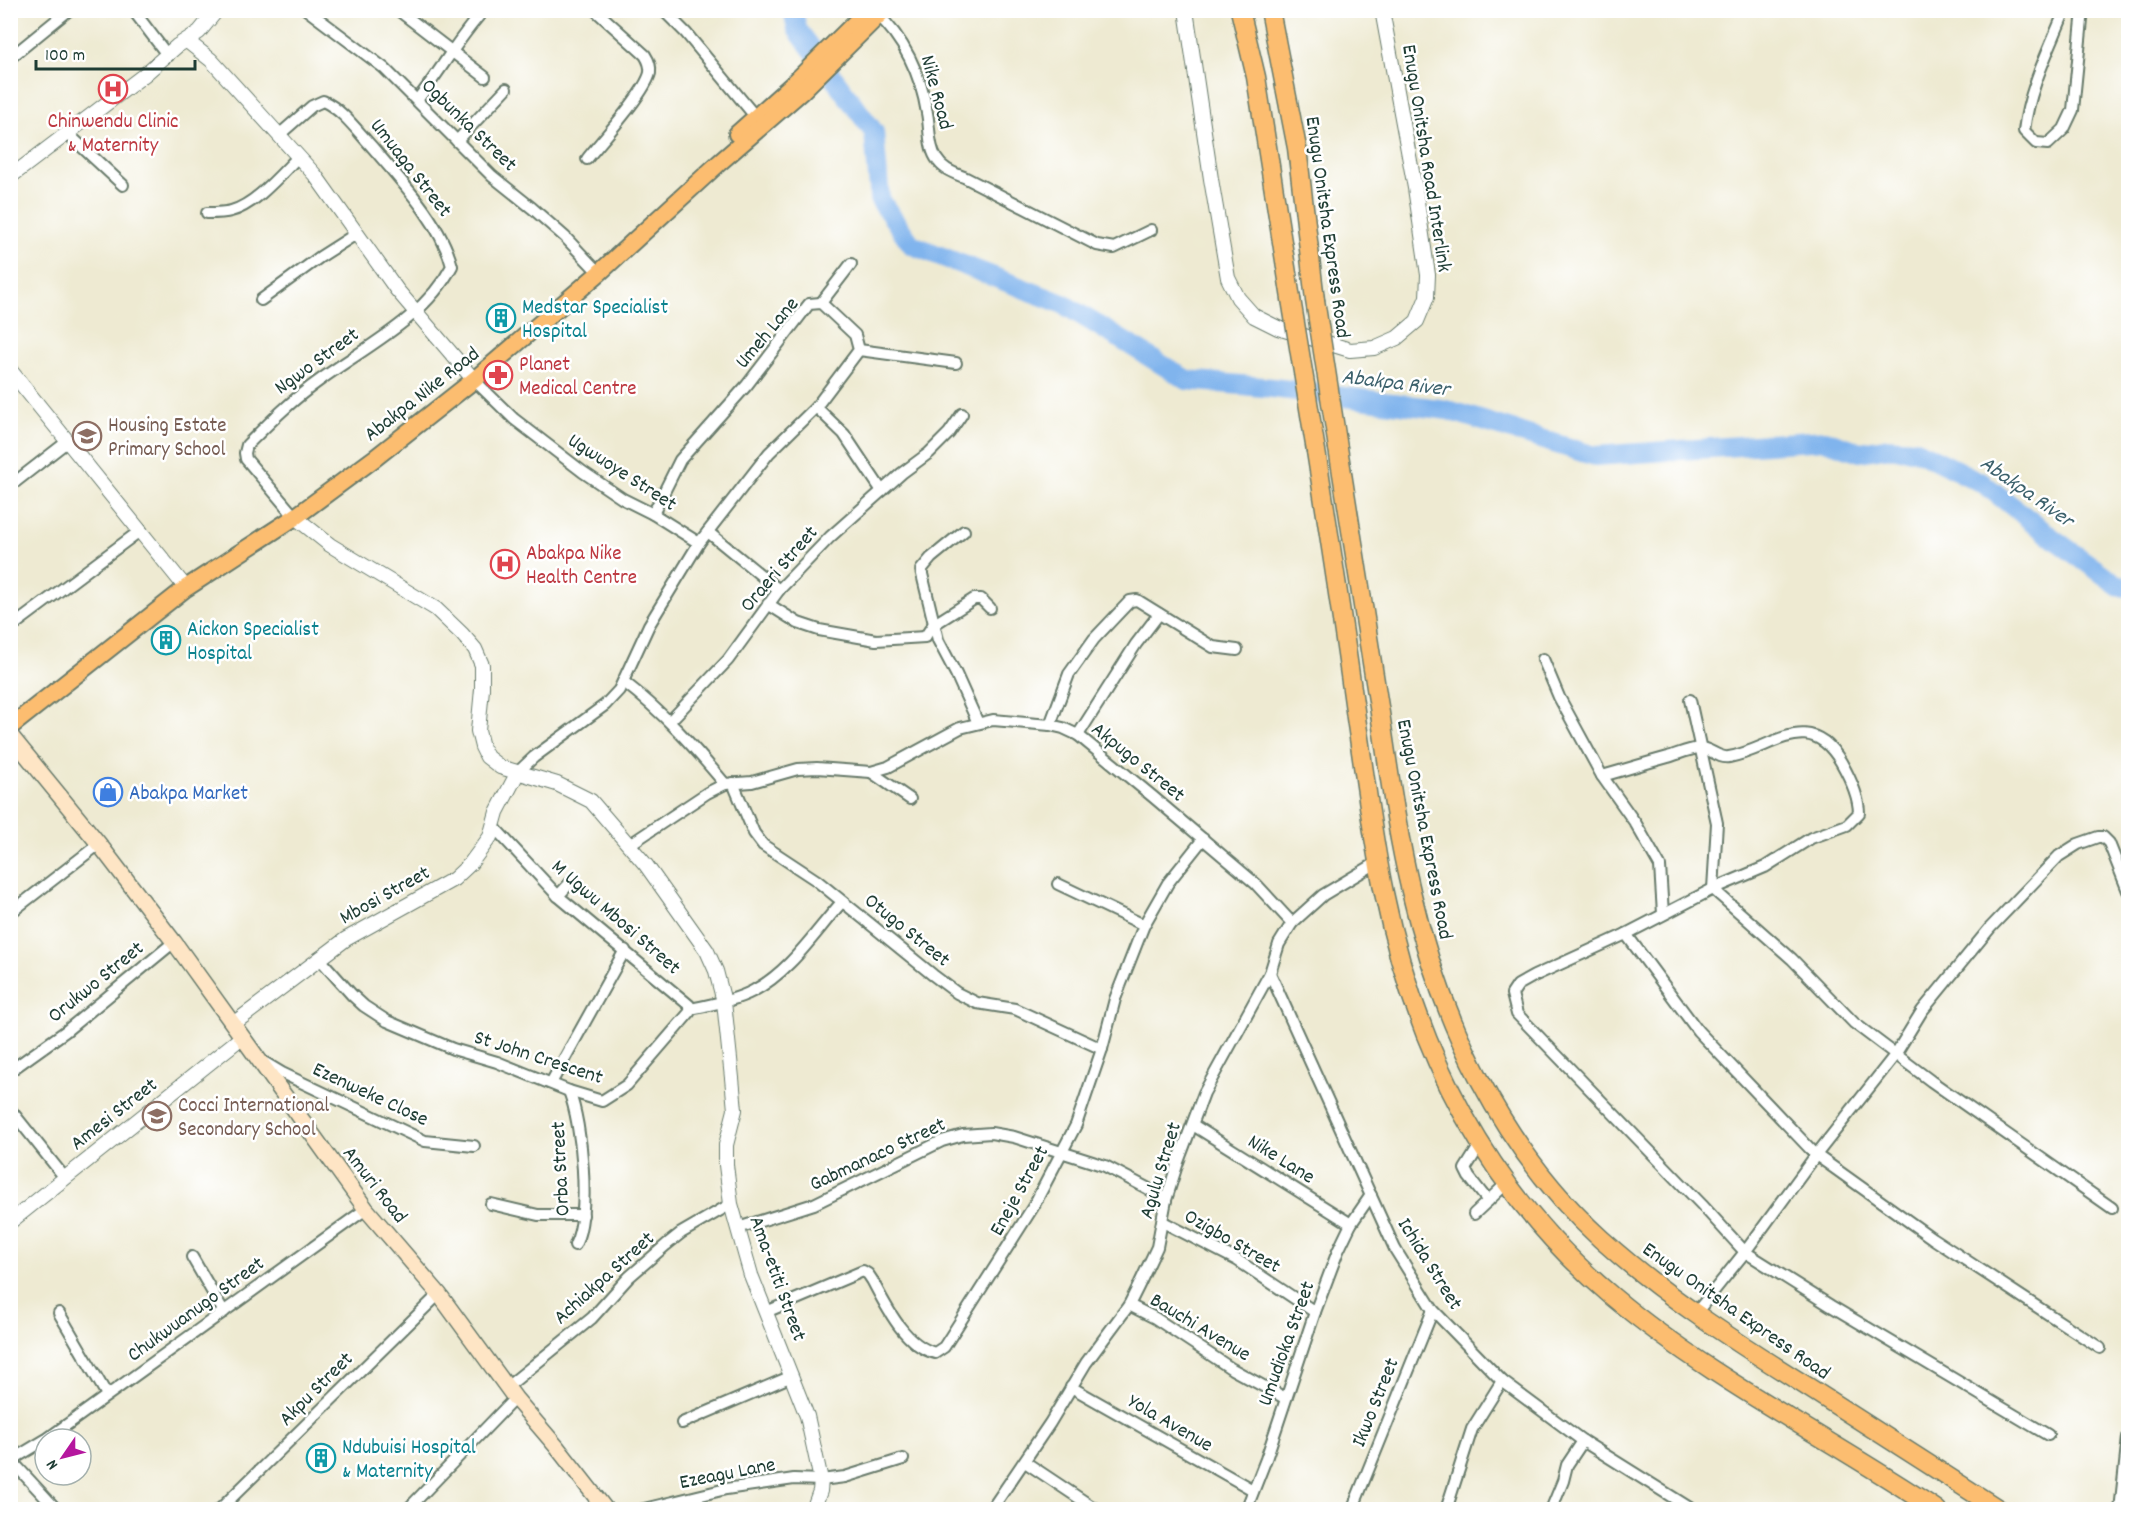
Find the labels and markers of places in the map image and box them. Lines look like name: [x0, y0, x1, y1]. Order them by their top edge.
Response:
hospital icon: Chinwendu Clinic & Maternity: [97, 73, 129, 105]
place label: Chinwendu Clinic & Maternity: [48, 108, 178, 162]
place label: Medstar Specialist Hospital: [522, 294, 668, 348]
building icon: Medstar Specialist Hospital: [485, 302, 517, 334]
place label: Planet Medical Centre: [519, 351, 636, 405]
pharmacy icon: Planet Medical Centre: [482, 359, 514, 391]
place label: Housing Estate Primary School: [108, 412, 227, 466]
school or university icon: Housing Estate Primary School: [71, 420, 103, 452]
place label: Abakpa Nike Health Centre: [526, 540, 637, 594]
hospital icon: Abakpa Nike Health Centre: [489, 548, 521, 580]
place label: Aickon Specialist Hospital: [187, 616, 319, 670]
building icon: Aickon Specialist Hospital: [150, 624, 182, 656]
shop icon: Abakpa Market: [92, 776, 124, 808]
place label: Abakpa Market: [129, 780, 248, 810]
place label: Cocci International Secondary School: [178, 1092, 329, 1146]
school or university icon: Cocci International Secondary School: [141, 1100, 173, 1132]
place label: Ndubuisi Hospital & Maternity: [342, 1434, 476, 1488]
building icon: Ndubuisi Hospital & Maternity: [305, 1442, 337, 1474]

